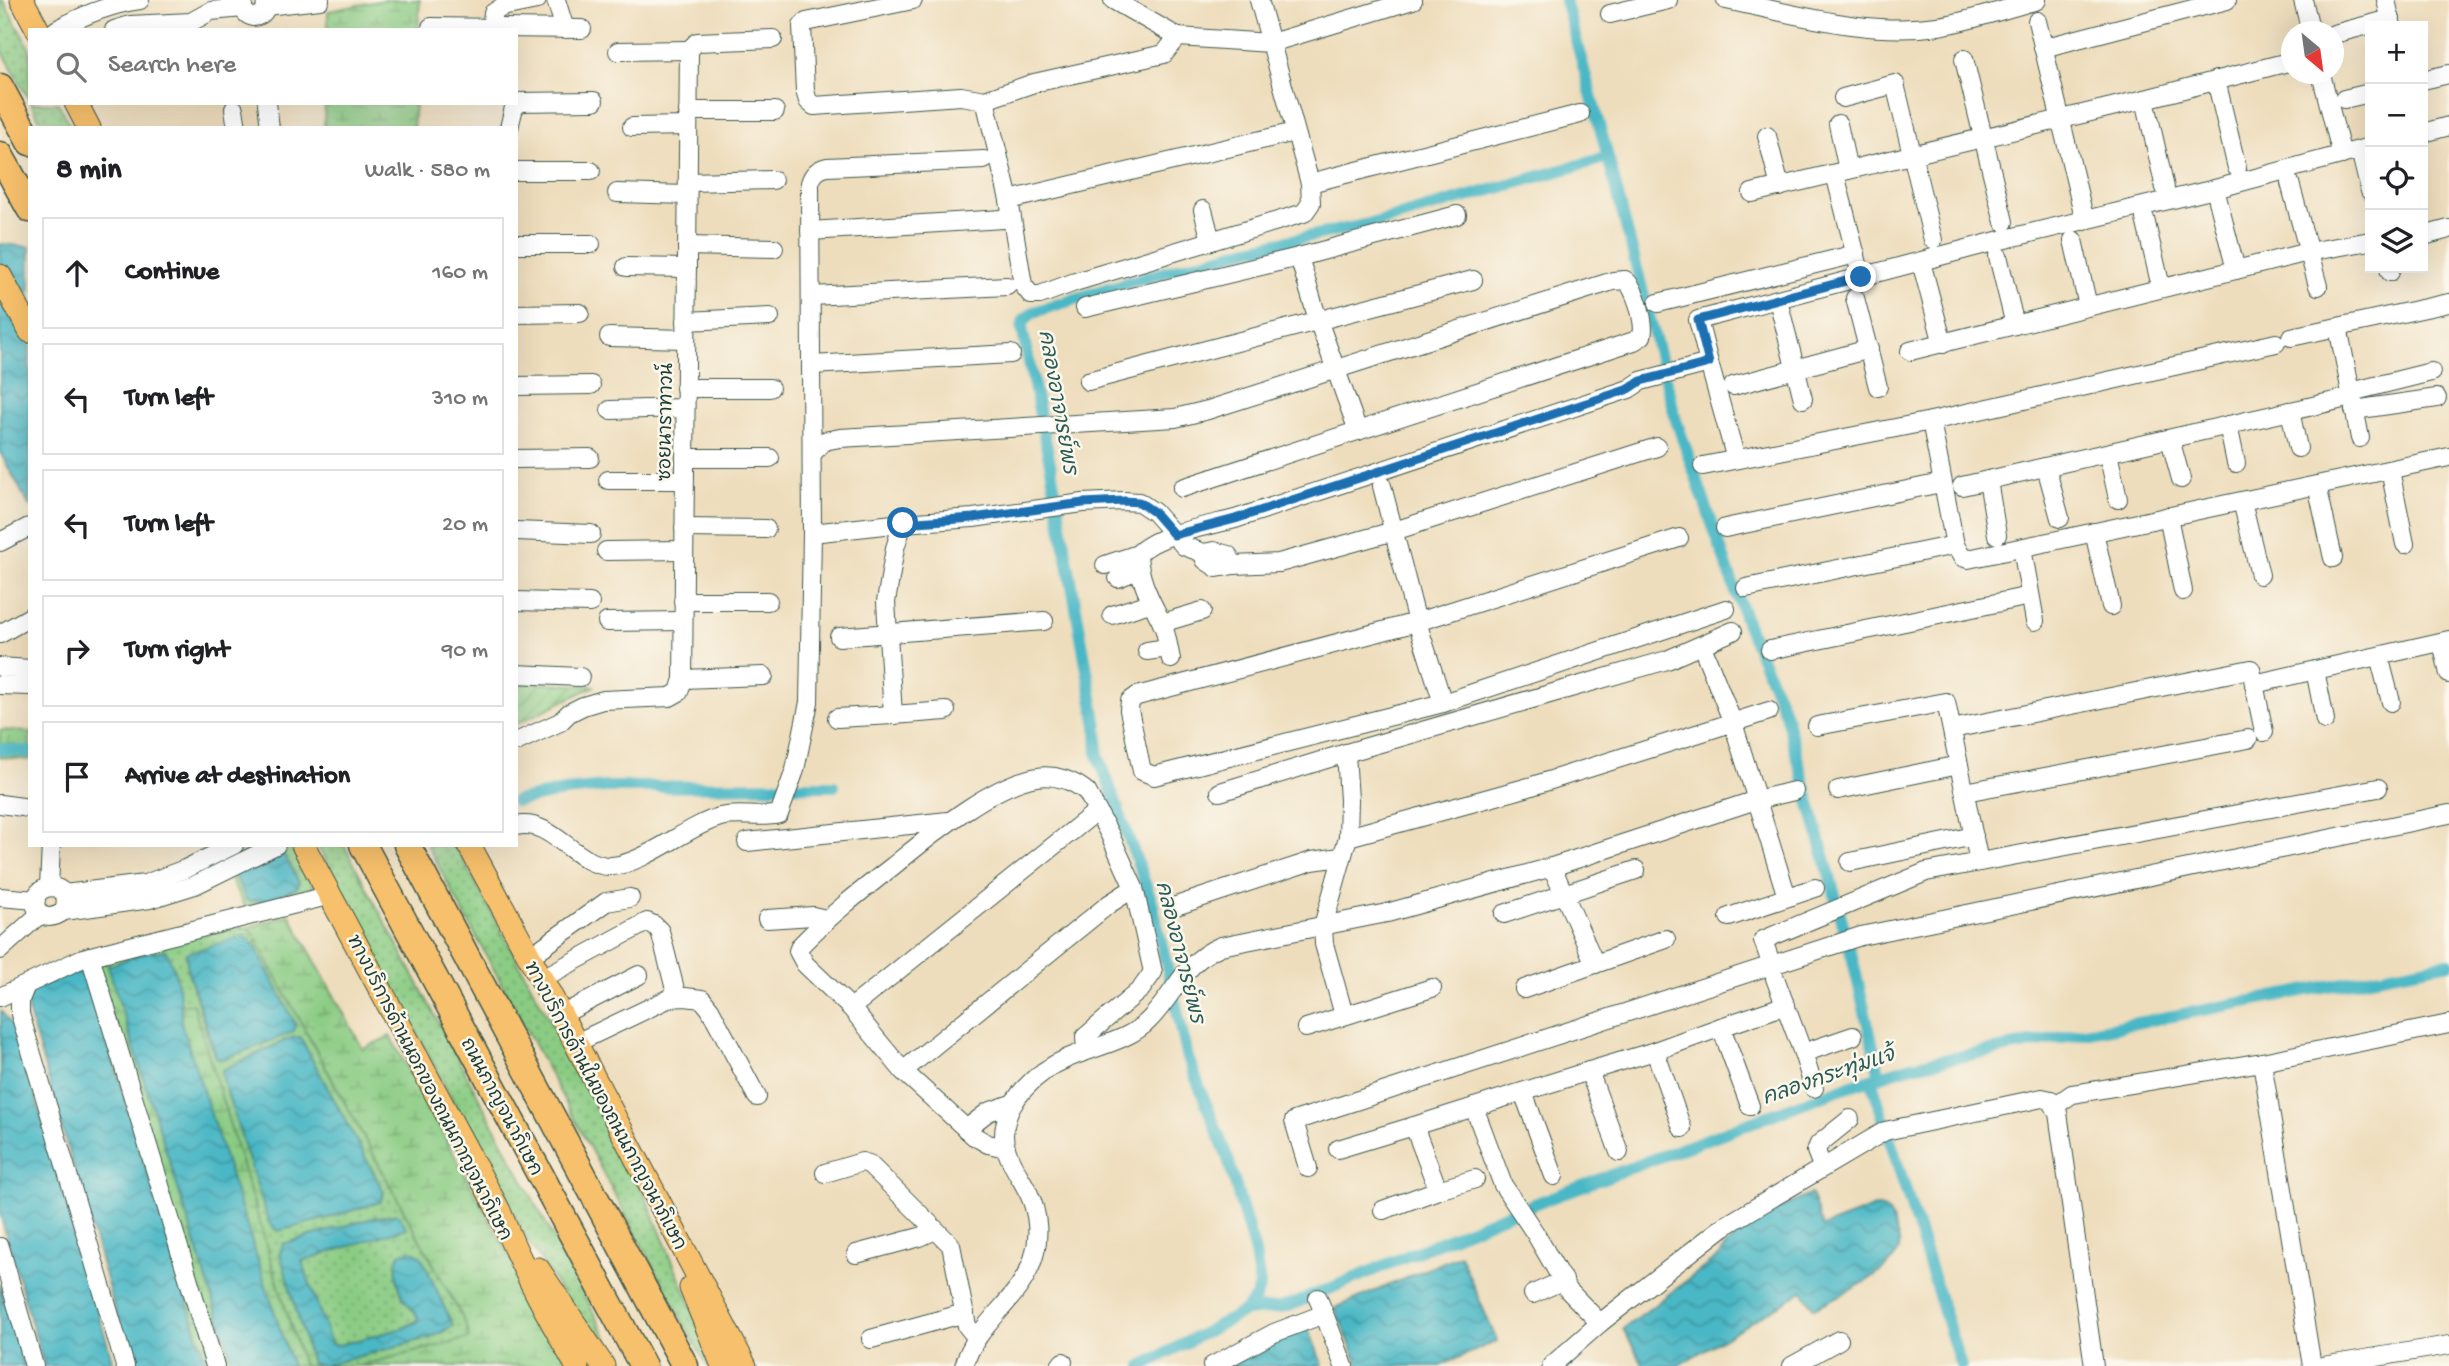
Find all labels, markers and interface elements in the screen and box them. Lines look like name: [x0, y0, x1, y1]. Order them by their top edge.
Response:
north arrow: [2281, 21, 2344, 84]
map controls: [2365, 21, 2428, 273]
button: +: [2365, 21, 2428, 84]
search box: [28, 28, 518, 105]
icon: search: [52, 48, 90, 86]
text: Search here: [108, 51, 236, 82]
button: −: [2365, 84, 2428, 147]
button: locate: [2365, 147, 2428, 210]
text: 8 min: [56, 154, 122, 189]
text: Walk · 580 m: [365, 158, 490, 185]
button: layers: [2365, 210, 2428, 273]
icon: ahead: [58, 254, 96, 292]
text: Continue: [125, 258, 219, 289]
text: 160 m: [432, 260, 488, 287]
route end: [1845, 261, 1876, 292]
water label: คลองอาจารย์พร: [1031, 328, 1086, 479]
street label: ซอยนาราทาวน์: [651, 362, 680, 481]
icon: left: [58, 380, 96, 418]
text: Turn left: [125, 384, 213, 415]
text: 310 m: [432, 386, 488, 413]
icon: left: [58, 506, 96, 544]
route start: [887, 507, 918, 538]
text: Turn left: [125, 510, 213, 541]
text: 20 m: [442, 512, 488, 539]
icon: right: [58, 632, 96, 670]
text: Turn right: [125, 636, 229, 667]
text: 90 m: [442, 638, 488, 665]
icon: arrive: [58, 758, 96, 796]
text: Arrive at destination: [125, 762, 350, 793]
water label: คลองอาจารย์พร: [1148, 878, 1213, 1029]
street label: ทางบริการด้านนอกของถนนกาญจนาภิเษก: [344, 930, 518, 1244]
street label: ทางบริการด้านในของถนนกาญจนาภิเษก: [518, 956, 694, 1255]
street label: ถนนกาญจนาภิเษก: [457, 1033, 549, 1179]
water label: คลองกระทุ่มแจ้: [1759, 1039, 1903, 1113]

